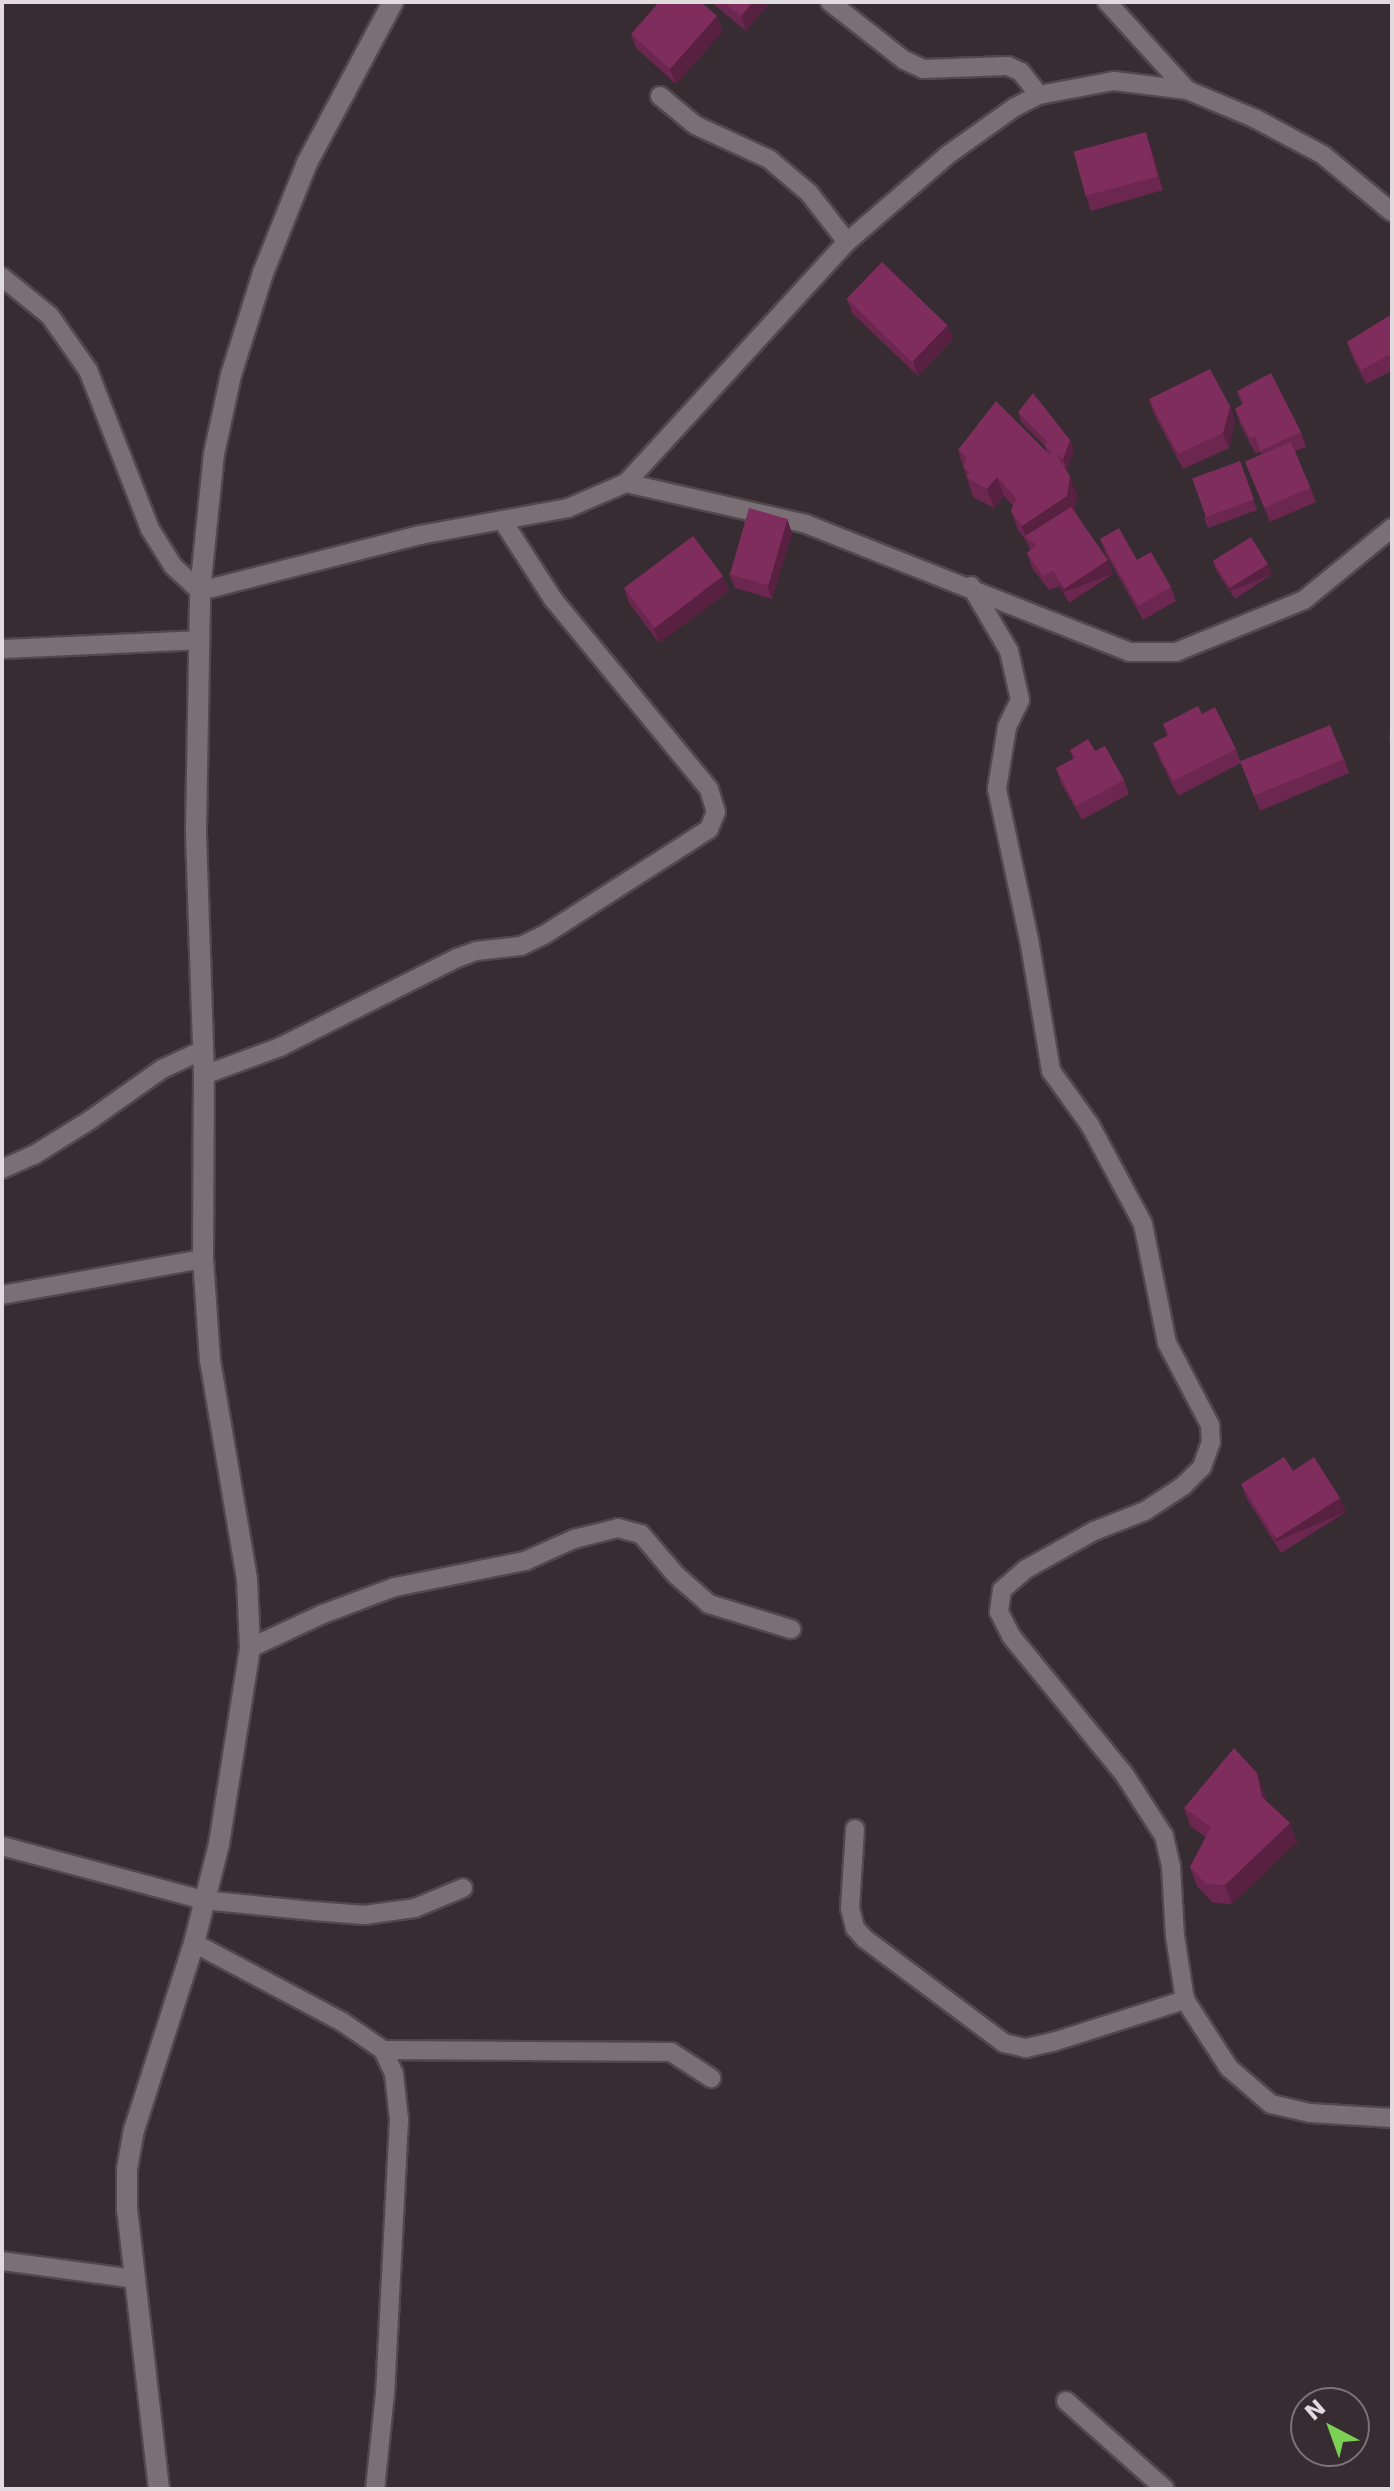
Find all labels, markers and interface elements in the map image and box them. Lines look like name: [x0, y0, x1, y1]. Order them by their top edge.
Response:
north arrow: [1290, 2387, 1370, 2467]
text: N: [1300, 2395, 1330, 2426]

